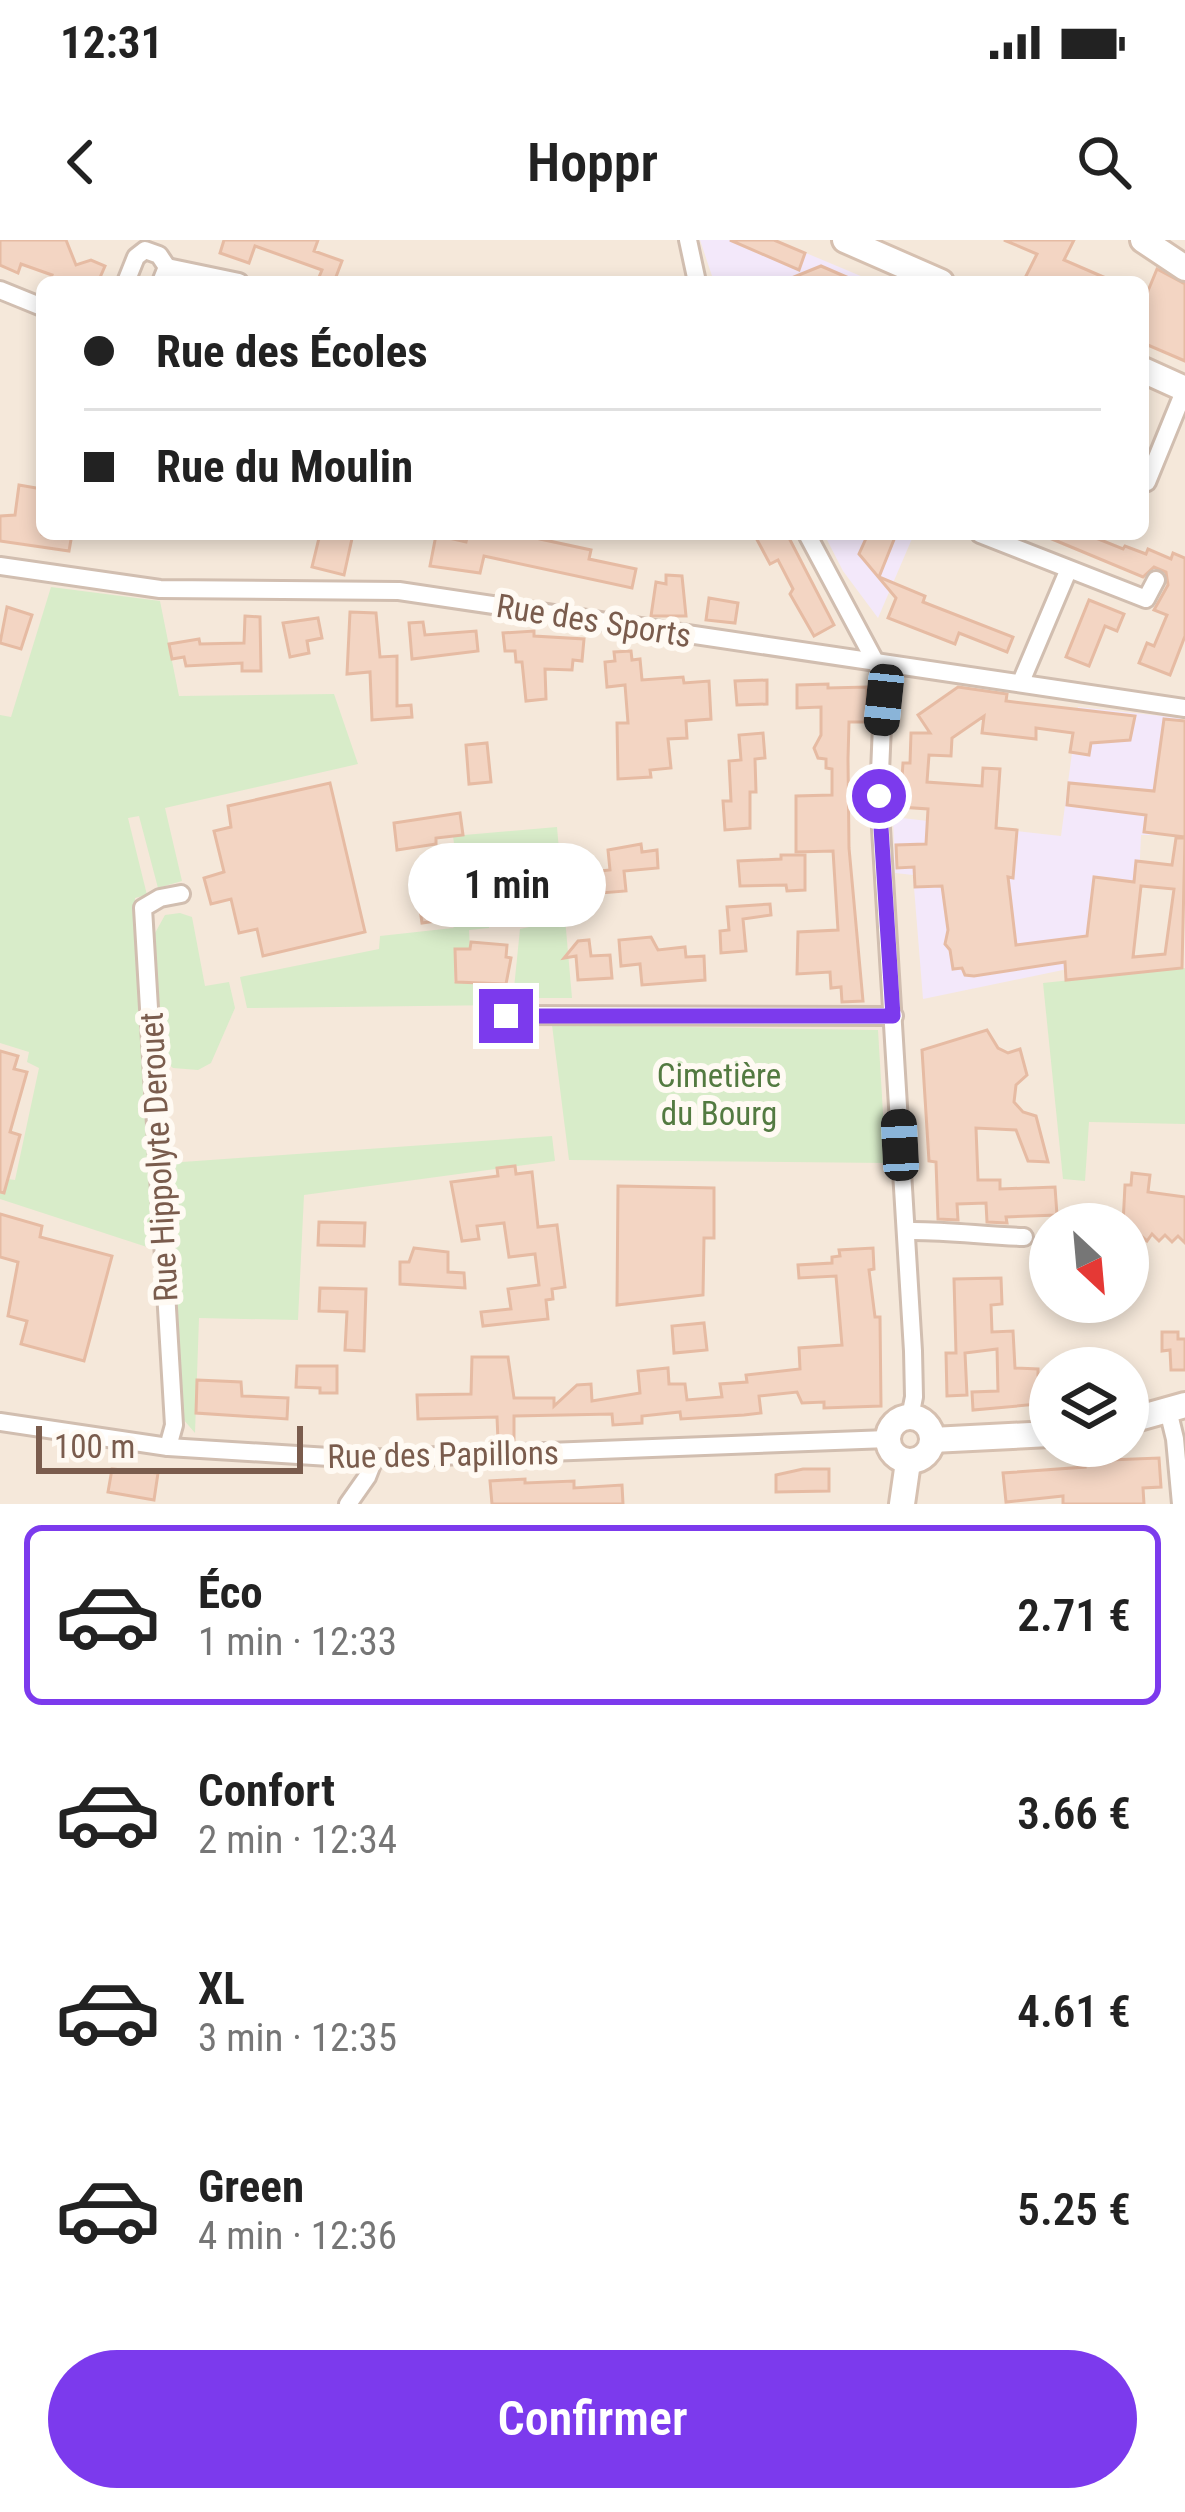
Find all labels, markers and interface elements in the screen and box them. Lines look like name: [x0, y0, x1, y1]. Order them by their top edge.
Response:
text: 12:31: [60, 16, 163, 69]
icon: back: [48, 129, 114, 195]
icon: search: [1071, 129, 1137, 195]
text: Hoppr: [527, 131, 658, 194]
text: Rue des Écoles: [156, 325, 428, 378]
text: Rue du Moulin: [156, 440, 413, 493]
street label: Rue des Sports: [494, 586, 694, 655]
car: [862, 662, 906, 738]
route start: [852, 769, 906, 823]
callout: 1 min: [407, 842, 605, 926]
text: 1 min: [464, 862, 550, 908]
route end: [479, 989, 533, 1043]
street label: Rue Hippolyte Derouet: [131, 1011, 186, 1303]
park label: Cimetière du Bourg: [657, 1056, 781, 1133]
car: [880, 1108, 920, 1182]
north arrow: [1029, 1203, 1149, 1323]
map controls: [1029, 1203, 1149, 1467]
button: layers: [1029, 1347, 1149, 1467]
scale bar: [36, 1420, 303, 1473]
text: 100 m: [54, 1427, 135, 1466]
street label: Rue des Papillons: [327, 1433, 559, 1476]
icon: car: [54, 1561, 162, 1669]
text: Éco: [198, 1566, 263, 1619]
text: 2.71 €: [1017, 1589, 1131, 1642]
text: 1 min · 12:33: [198, 1619, 397, 1665]
icon: car: [54, 1759, 162, 1867]
text: Confort: [198, 1764, 335, 1817]
text: 3.66 €: [1017, 1787, 1131, 1840]
text: 2 min · 12:34: [198, 1817, 397, 1863]
icon: car: [54, 1957, 162, 2065]
text: XL: [198, 1962, 245, 2015]
text: 4.61 €: [1017, 1985, 1131, 2038]
text: 3 min · 12:35: [198, 2015, 397, 2061]
icon: car: [54, 2155, 162, 2263]
text: Green: [198, 2160, 304, 2213]
text: 5.25 €: [1017, 2183, 1131, 2236]
text: 4 min · 12:36: [198, 2213, 397, 2259]
button: Confirmer: [48, 2350, 1137, 2488]

